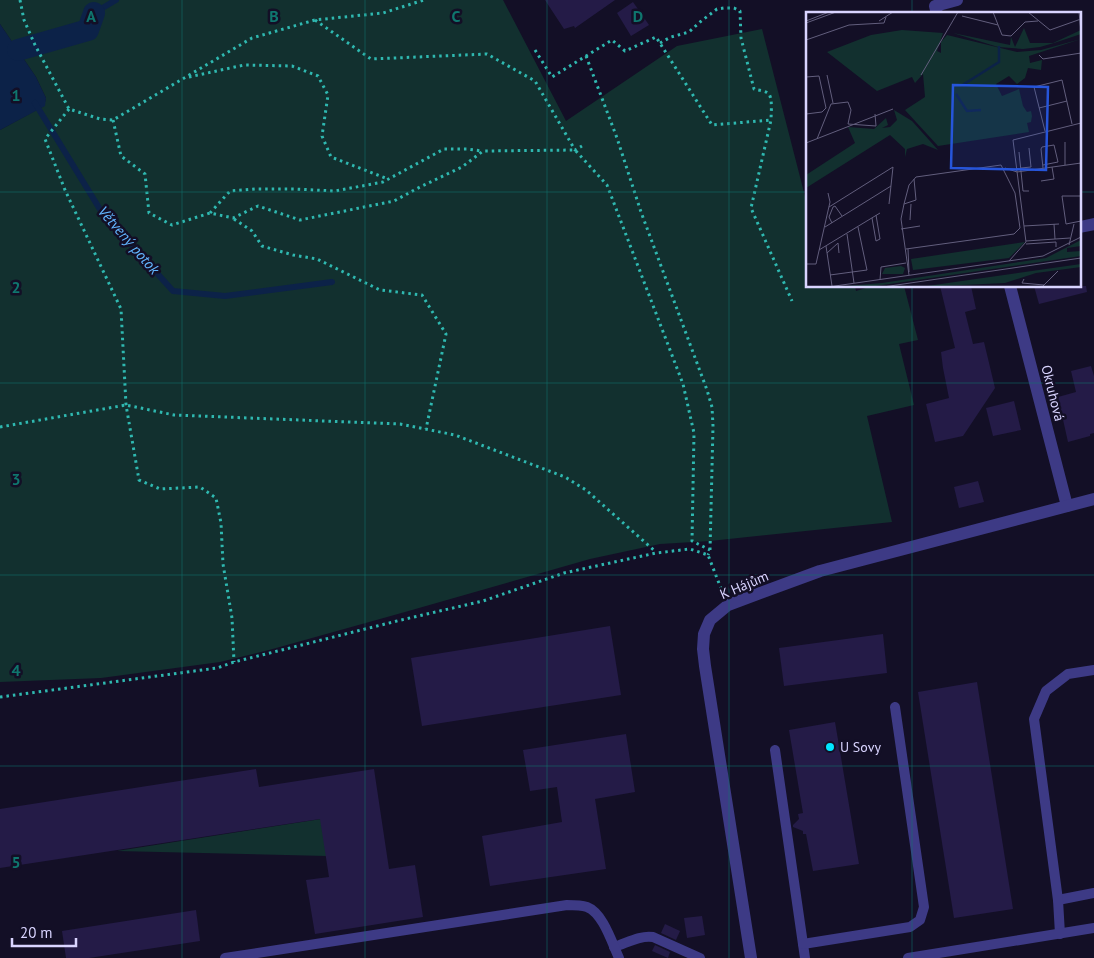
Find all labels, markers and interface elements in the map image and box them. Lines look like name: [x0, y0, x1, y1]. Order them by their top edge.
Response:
text: A: [86, 6, 96, 26]
text: B: [269, 6, 279, 26]
text: C: [452, 6, 461, 26]
text: D: [633, 6, 643, 26]
inset map: [806, 12, 1082, 288]
text: 1: [11, 85, 21, 105]
water label: Větvený potok: [94, 202, 165, 279]
text: 2: [11, 277, 21, 297]
street label: Okruhová: [1037, 363, 1069, 423]
text: 3: [11, 469, 21, 489]
street label: K Hájům: [717, 567, 771, 603]
text: 4: [11, 660, 21, 680]
place label: U Sovy: [840, 738, 881, 756]
marker: U Sovy: [824, 741, 836, 753]
text: 5: [11, 852, 21, 872]
scale bar: [12, 916, 76, 948]
text: 20 m: [20, 923, 53, 942]

